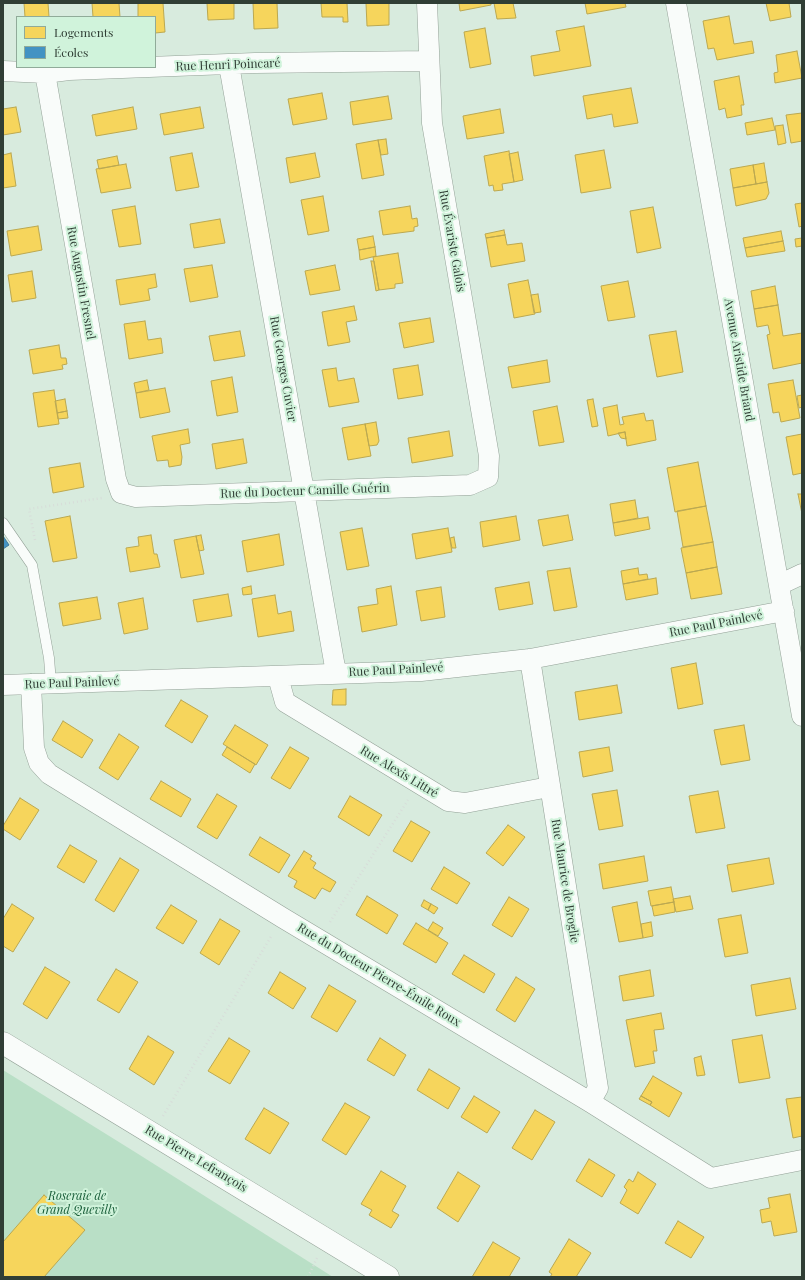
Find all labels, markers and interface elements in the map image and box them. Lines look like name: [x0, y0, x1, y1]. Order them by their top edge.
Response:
legend: [16, 16, 156, 68]
text: Logements: [54, 24, 113, 40]
text: Écoles: [54, 44, 88, 60]
street label: Rue Henri Poincaré: [175, 56, 281, 74]
street label: Rue Évariste Galois: [436, 189, 468, 293]
street label: Rue Augustin Fresnel: [64, 225, 98, 341]
street label: Avenue Aristide Briand: [721, 297, 757, 423]
street label: Rue Georges Cuvier: [267, 315, 299, 423]
street label: Rue du Docteur Camille Guérin: [220, 481, 390, 501]
street label: Rue Paul Painlevé: [668, 608, 764, 640]
street label: Rue Paul Painlevé: [348, 660, 444, 680]
street label: Rue Paul Painlevé: [24, 674, 120, 692]
street label: Rue Alexis Littré: [357, 743, 441, 801]
street label: Rue Maurice de Broglie: [548, 818, 582, 944]
street label: Rue du Docteur Pierre-Émile Roux: [295, 920, 463, 1030]
street label: Rue Pierre Lefrançois: [142, 1123, 250, 1195]
park label: Roseraie de Grand Quevilly: [37, 1189, 117, 1217]

